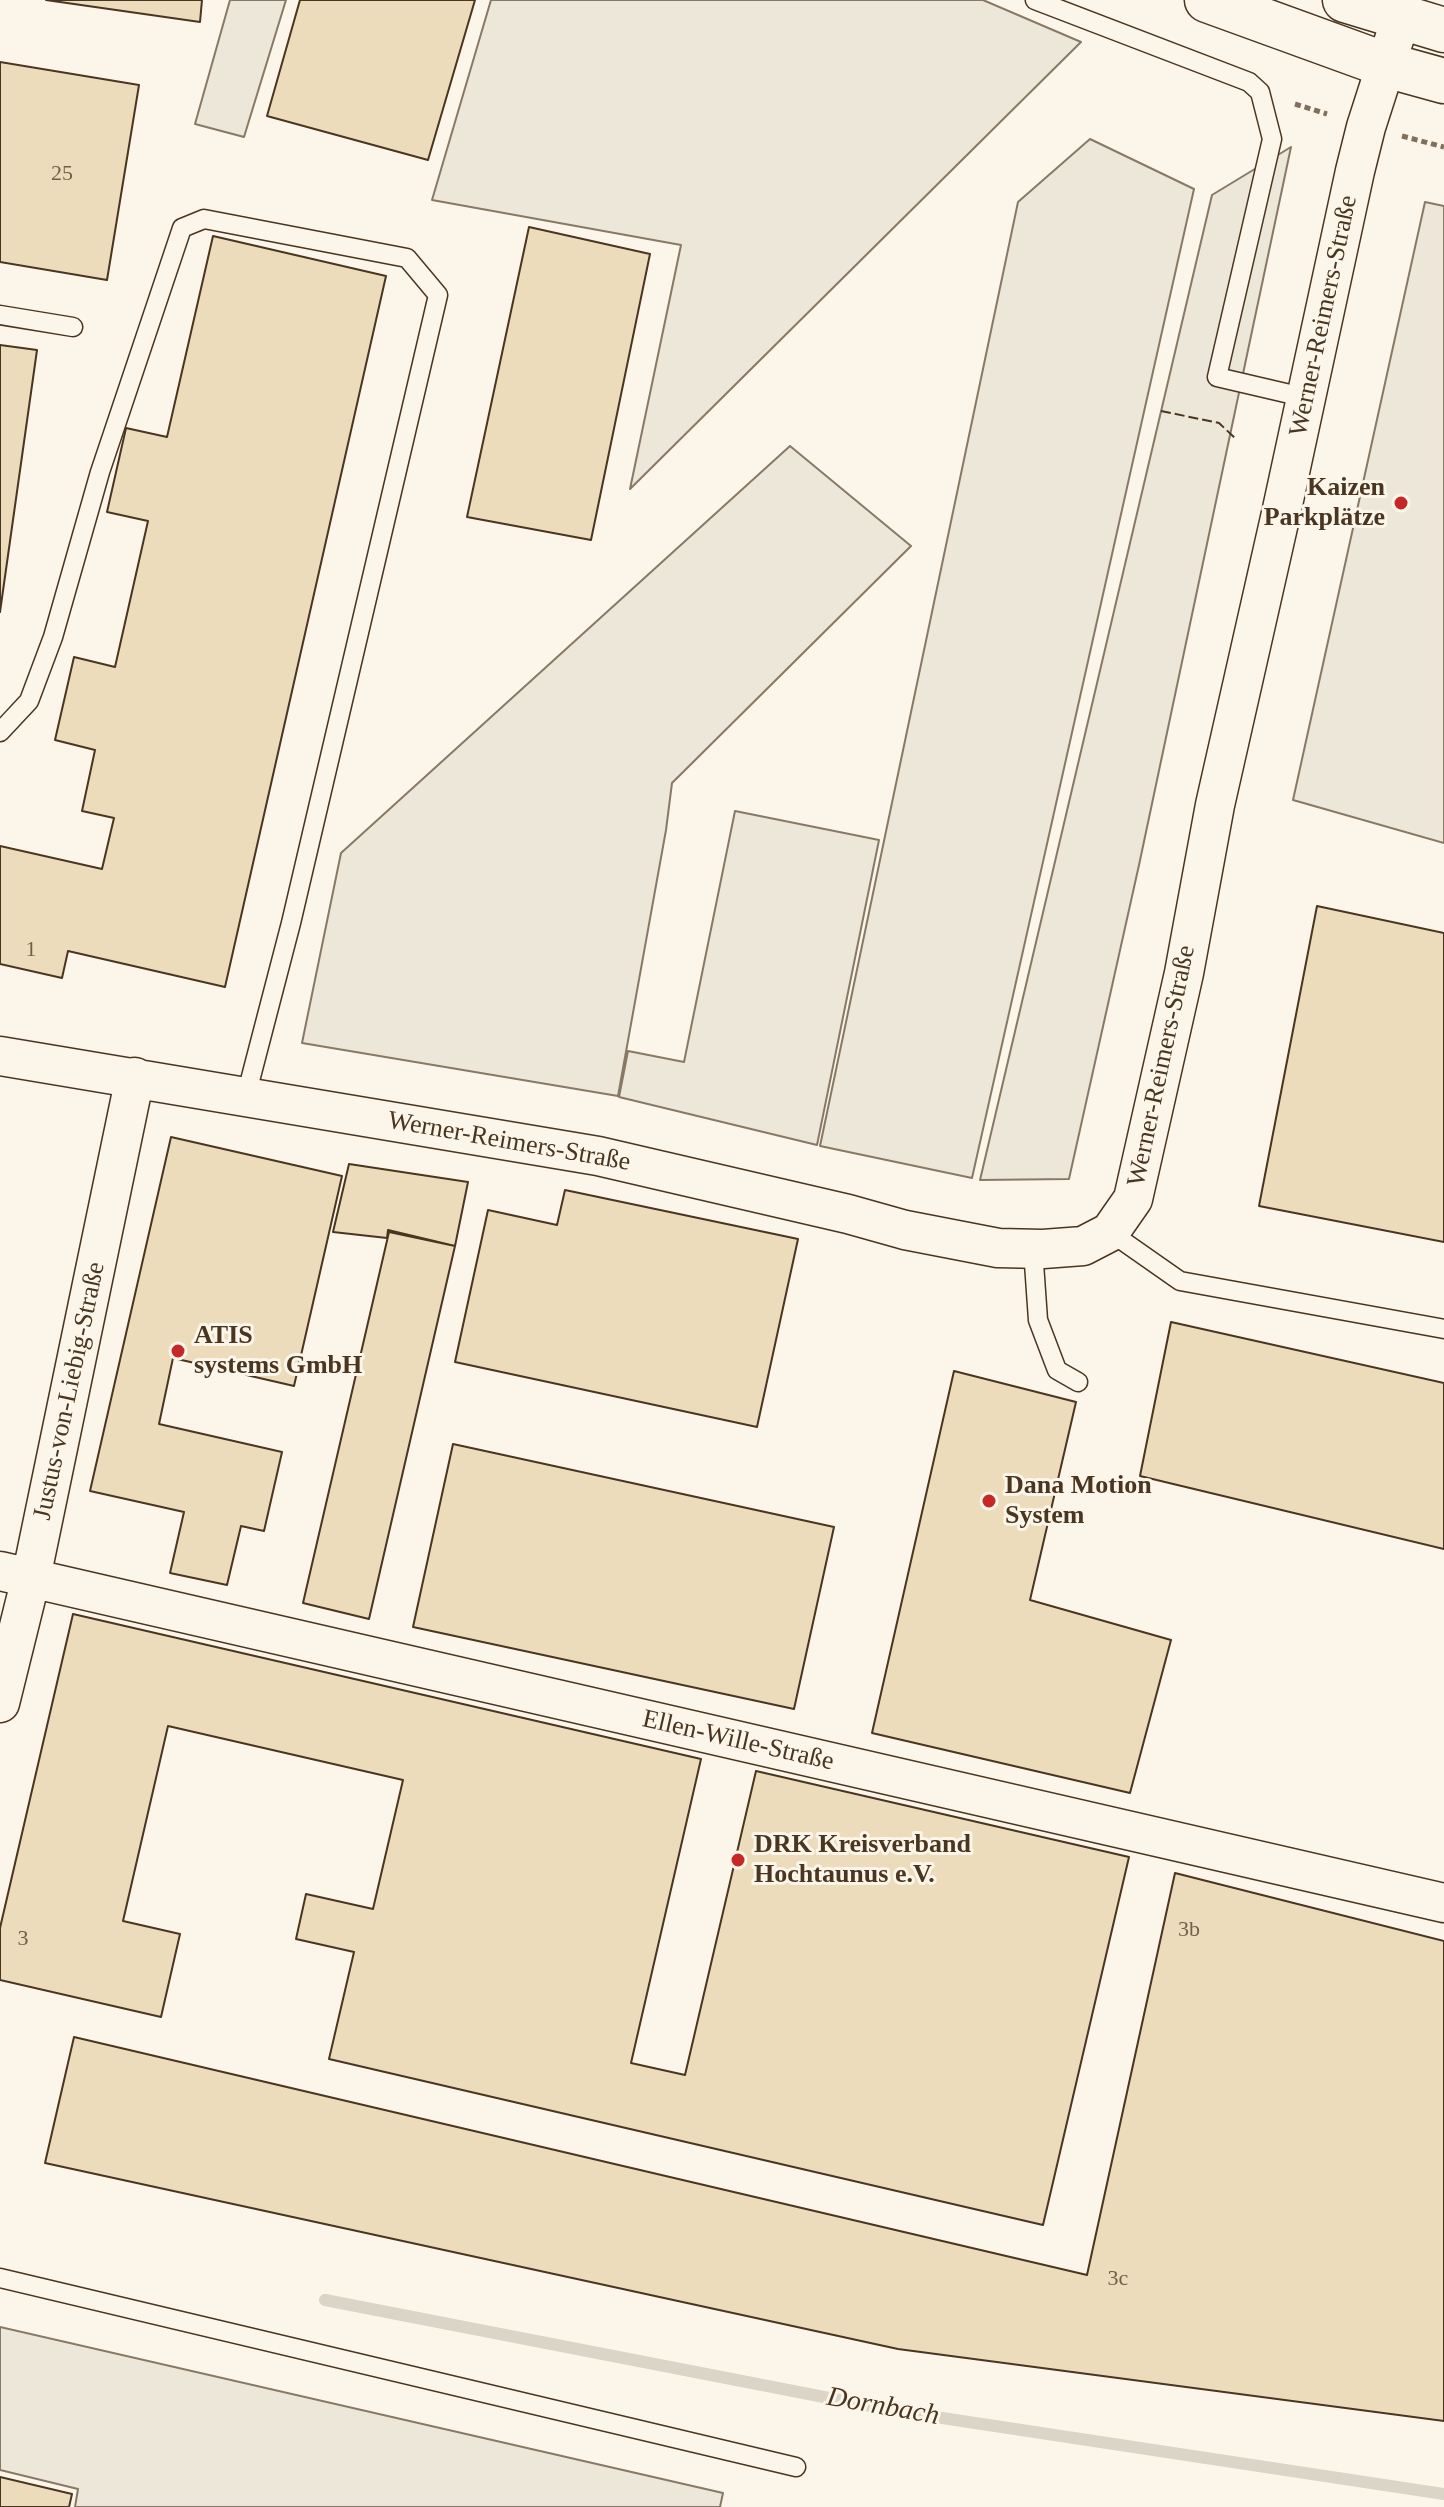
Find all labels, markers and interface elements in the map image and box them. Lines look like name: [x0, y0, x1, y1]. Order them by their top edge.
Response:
house number: 25: [51, 161, 73, 187]
street label: Werner-Reimers-Straße: [1283, 193, 1365, 439]
place label: Kaizen Parkplätze: [1264, 472, 1385, 534]
marker: Kaizen Parkplätze: [1392, 494, 1410, 512]
house number: 1: [26, 937, 36, 963]
street label: Werner-Reimers-Straße: [1121, 943, 1203, 1189]
street label: Werner-Reimers-Straße: [385, 1105, 633, 1179]
street label: Justus-von-Liebig-Straße: [27, 1259, 113, 1523]
place label: ATIS systems GmbH: [194, 1320, 362, 1382]
marker: ATIS systems GmbH: [169, 1342, 187, 1360]
place label: Dana Motion System: [1005, 1470, 1152, 1532]
marker: Dana Motion System: [980, 1492, 998, 1510]
street label: Ellen-Wille-Straße: [639, 1704, 837, 1778]
place label: DRK Kreisverband Hochtaunus e.V.: [754, 1829, 971, 1890]
marker: DRK Kreisverband Hochtaunus e.V.: [729, 1851, 747, 1869]
house number: 3b: [1178, 1917, 1200, 1943]
house number: 3: [18, 1926, 28, 1952]
house number: 3c: [1108, 2266, 1128, 2292]
water label: Dornbach: [824, 2381, 942, 2433]

